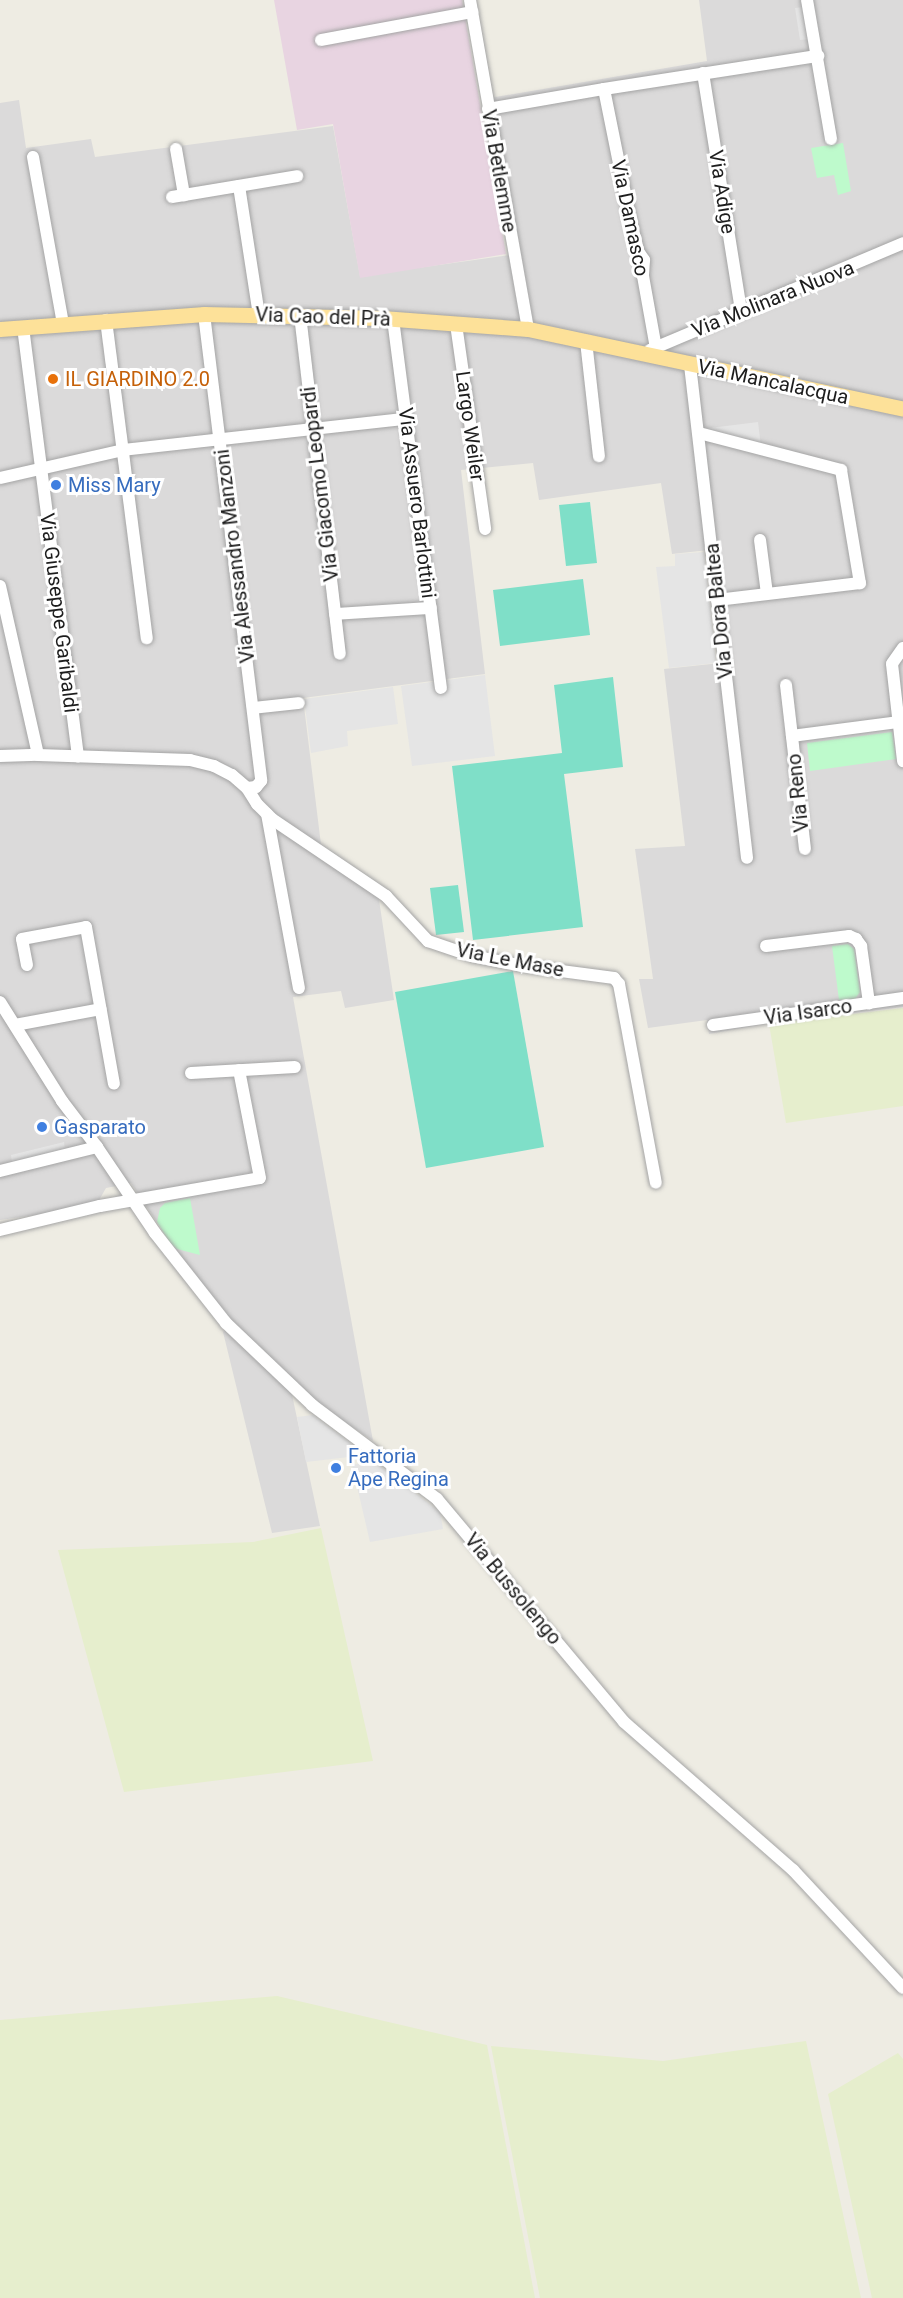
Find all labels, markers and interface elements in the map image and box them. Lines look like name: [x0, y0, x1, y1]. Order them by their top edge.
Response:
street label: Via Betlemme: [476, 108, 522, 234]
street label: Via Adige: [704, 148, 740, 236]
street label: Via Damasco: [606, 158, 654, 278]
street label: Via Molinara Nuova: [688, 255, 858, 343]
street label: Via Cao del Prà: [255, 303, 391, 331]
street label: Via Mancalacqua: [695, 354, 851, 410]
place label: IL GIARDINO 2.0: [65, 367, 210, 391]
street label: Largo Weiler: [450, 369, 490, 483]
marker: IL GIARDINO 2.0: [46, 372, 60, 386]
street label: Via Giacomo Leopardi: [296, 385, 344, 583]
street label: Via Assuero Barlottini: [393, 406, 441, 600]
street label: Via Alessandro Manzoni: [210, 448, 260, 664]
place label: Miss Mary: [68, 473, 161, 497]
marker: Miss Mary: [49, 478, 63, 492]
street label: Via Giuseppe Garibaldi: [35, 512, 83, 714]
street label: Via Dora Baltea: [700, 542, 738, 680]
street label: Via Reno: [782, 753, 814, 833]
street label: Via Le Mase: [454, 938, 566, 982]
street label: Via Isarco: [762, 994, 854, 1030]
place label: Gasparato: [54, 1115, 146, 1139]
marker: Gasparato: [35, 1120, 49, 1134]
place label: Fattoria Ape Regina: [348, 1444, 449, 1491]
marker: Fattoria Ape Regina: [329, 1461, 343, 1475]
street label: Via Bussolengo: [459, 1528, 567, 1650]

